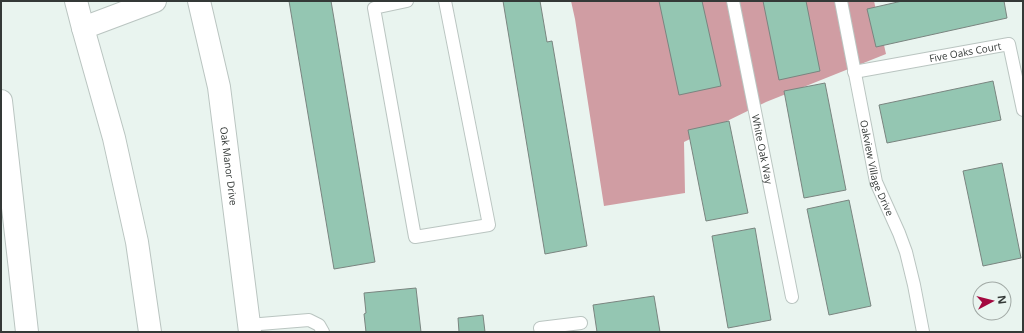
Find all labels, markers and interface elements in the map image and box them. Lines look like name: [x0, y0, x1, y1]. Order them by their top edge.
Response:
street label: Five Oaks Court: [928, 38, 1003, 65]
street label: White Oak Way: [749, 113, 776, 186]
street label: Oakview Village Drive: [857, 119, 897, 218]
street label: Oak Manor Drive: [217, 126, 241, 207]
north arrow: [972, 281, 1012, 321]
text: N: [994, 294, 1010, 305]

